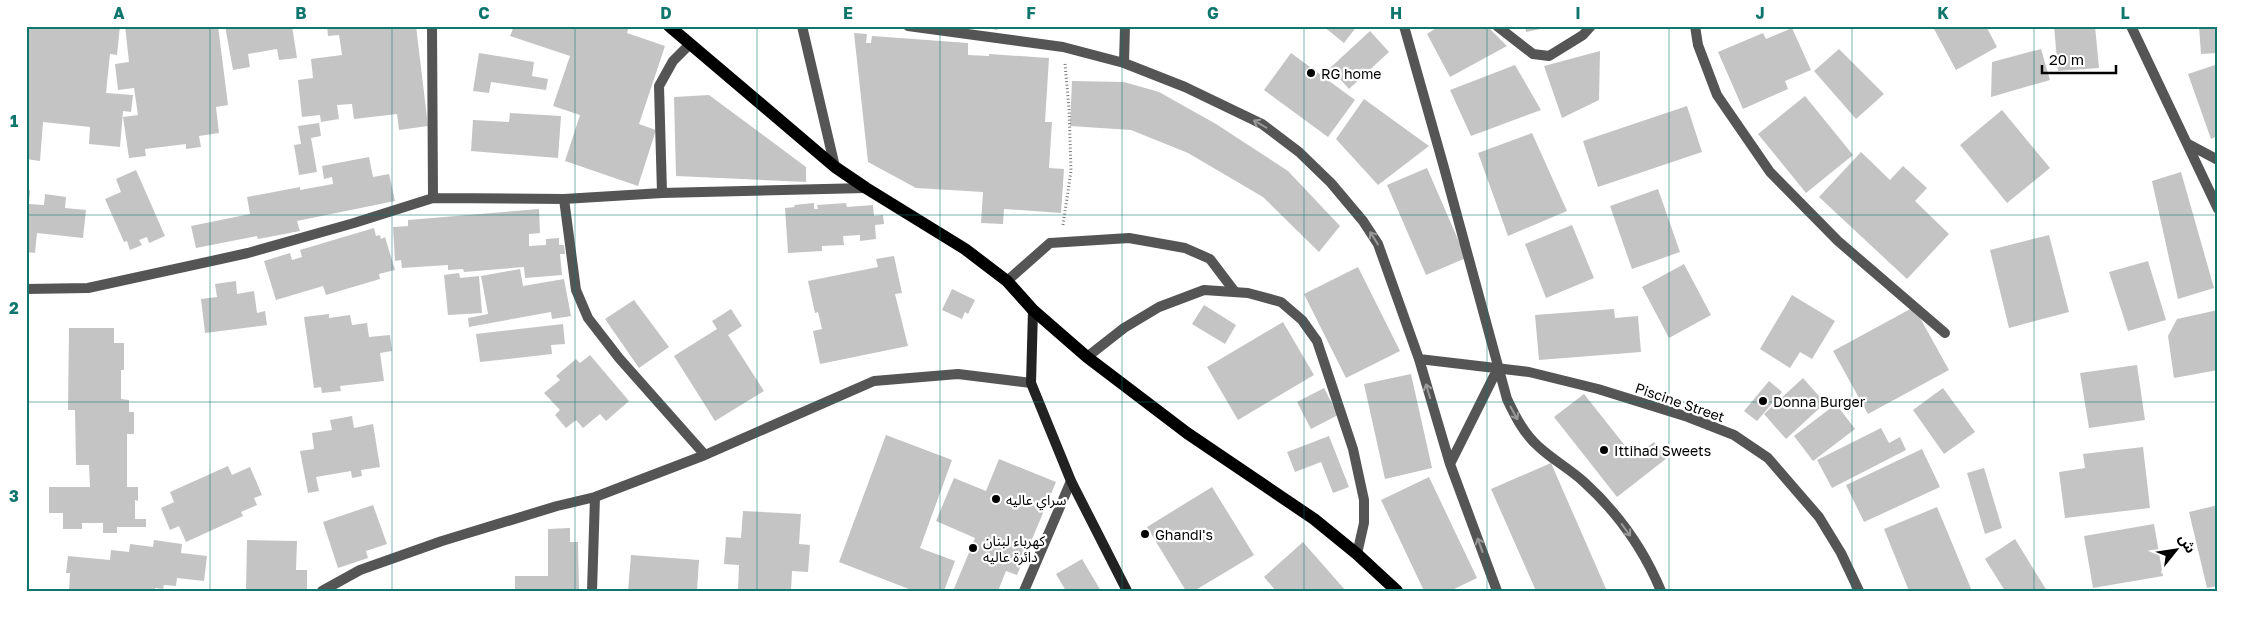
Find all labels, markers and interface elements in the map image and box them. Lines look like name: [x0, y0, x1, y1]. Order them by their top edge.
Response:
text: A: [113, 3, 125, 23]
text: B: [295, 3, 307, 23]
text: C: [478, 3, 490, 23]
text: D: [660, 3, 672, 23]
text: E: [843, 3, 853, 23]
text: F: [1026, 3, 1036, 23]
text: G: [1207, 3, 1219, 23]
text: H: [1390, 3, 1402, 23]
text: I: [1575, 3, 1581, 23]
text: J: [1755, 3, 1765, 23]
text: K: [1937, 3, 1949, 23]
text: L: [2120, 3, 2130, 23]
scale bar: [2042, 42, 2115, 74]
text: 20 m: [2049, 50, 2084, 68]
place label: RG home: [1321, 65, 1381, 82]
marker: RG home: [1305, 67, 1317, 79]
text: 1: [10, 111, 18, 131]
one-way arrow: [1253, 119, 1268, 129]
one-way arrow: [1368, 232, 1378, 246]
text: 2: [9, 298, 19, 318]
street label: Piscine Street: [1633, 379, 1727, 425]
one-way arrow: [1423, 384, 1433, 400]
place label: Donna Burger: [1773, 393, 1866, 410]
marker: Donna Burger: [1757, 395, 1769, 407]
one-way arrow: [1509, 406, 1519, 421]
place label: Ittihad Sweets: [1614, 442, 1711, 459]
marker: Ittihad Sweets: [1598, 444, 1610, 456]
text: 3: [9, 486, 19, 506]
place label: سراي عاليه: [1006, 491, 1066, 511]
marker: سراي عاليه: [990, 493, 1002, 505]
one-way arrow: [1620, 523, 1631, 536]
north arrow: [2152, 524, 2202, 574]
place label: Ghandi's: [1155, 526, 1213, 543]
marker: Ghandi's: [1139, 528, 1151, 540]
text: ش: [2176, 531, 2200, 556]
place label: كهرباء لبنان دائرة عاليه: [983, 532, 1045, 566]
one-way arrow: [1475, 538, 1484, 553]
marker: كهرباء لبنان دائرة عاليه: [967, 542, 979, 554]

